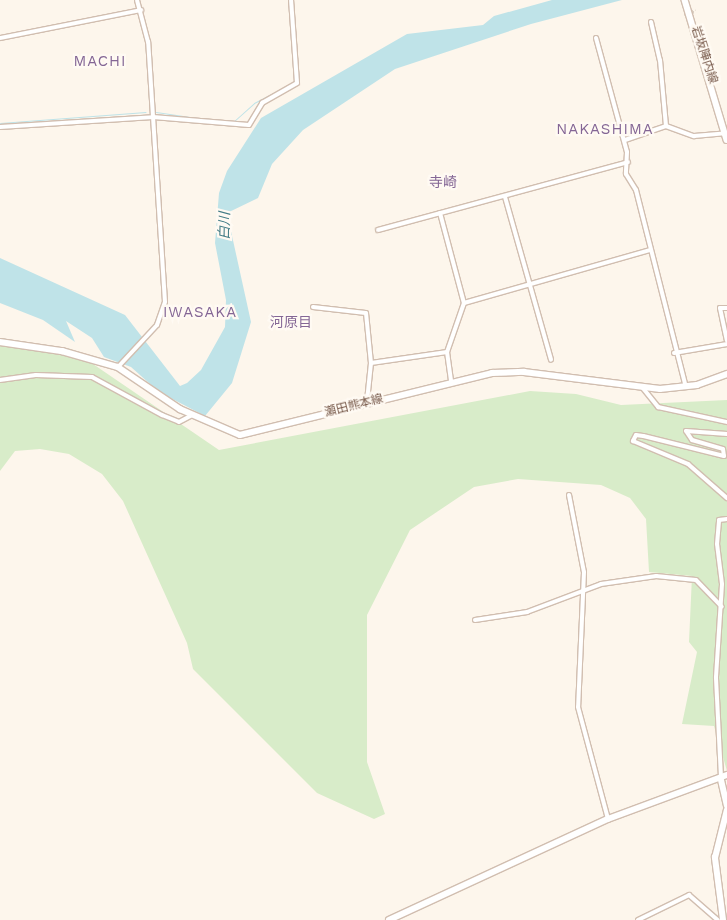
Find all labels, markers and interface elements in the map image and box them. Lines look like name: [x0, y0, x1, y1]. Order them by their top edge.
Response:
street label: 岩坂陣内線: [688, 24, 720, 86]
district label: MACHI: [73, 53, 127, 71]
district label: NAKASHIMA: [555, 121, 655, 139]
district label: 寺崎: [429, 174, 457, 190]
water label: 白川: [215, 212, 233, 240]
district label: IWASAKA: [162, 304, 238, 322]
district label: 河原目: [270, 314, 312, 330]
street label: 瀬田熊本線: [323, 392, 385, 420]

